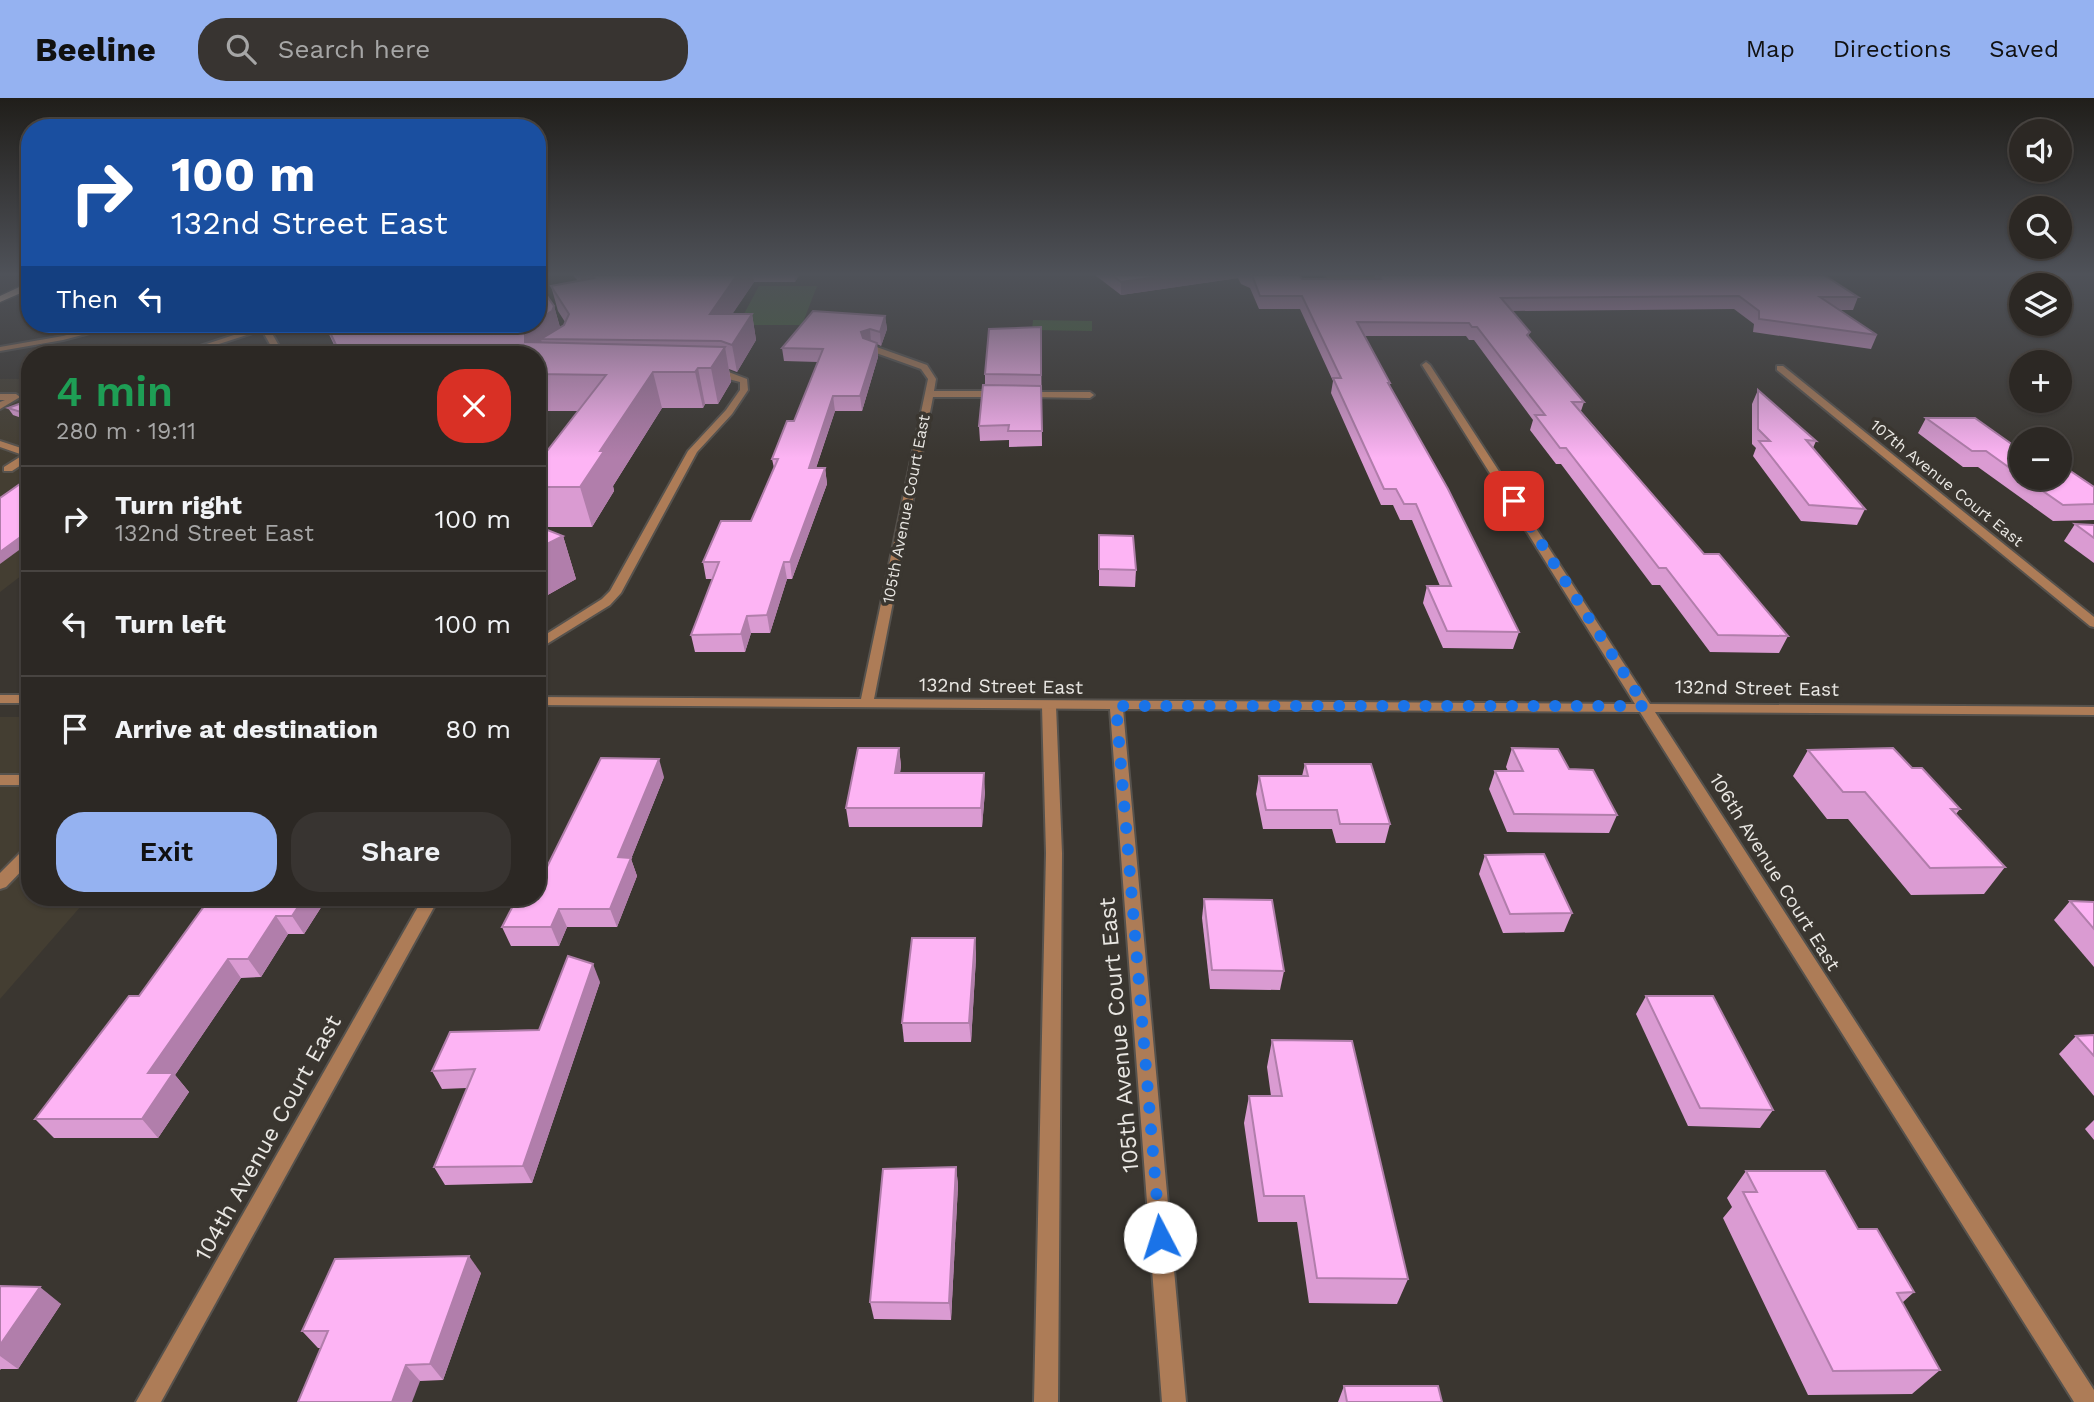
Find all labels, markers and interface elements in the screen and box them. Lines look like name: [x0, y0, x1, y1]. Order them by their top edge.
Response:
search box: [198, 18, 688, 81]
text: Beeline: [35, 30, 156, 69]
icon: search: [222, 30, 260, 68]
text: Search here: [278, 34, 430, 64]
text: Map: [1746, 35, 1795, 63]
text: Directions: [1833, 35, 1951, 63]
text: Saved: [1989, 35, 2059, 63]
map controls: [2009, 119, 2072, 490]
button: sound: [2009, 119, 2072, 182]
text: 100 m: [171, 145, 315, 203]
icon: right: [56, 147, 147, 238]
button: search: [2009, 196, 2072, 259]
text: 132nd Street East: [171, 204, 448, 242]
button: layers: [2009, 273, 2072, 336]
icon: left: [132, 280, 170, 318]
text: Then: [56, 284, 118, 314]
button: +: [2009, 350, 2072, 413]
text: 4 min: [56, 367, 173, 416]
button: close: [437, 369, 511, 443]
street label: 105th Avenue Court East: [878, 413, 934, 605]
street label: 107th Avenue Court East: [1867, 415, 2028, 551]
text: 280 m · 19:11: [56, 418, 196, 445]
button: −: [2009, 427, 2072, 490]
pin: [1484, 471, 1544, 531]
icon: arrive: [1495, 482, 1533, 520]
text: Turn right: [115, 490, 242, 520]
icon: right: [56, 500, 94, 538]
text: 100 m: [435, 504, 511, 534]
text: 132nd Street East: [115, 520, 314, 547]
icon: left: [56, 605, 94, 643]
text: Turn left: [115, 609, 226, 639]
text: 100 m: [435, 609, 511, 639]
street label: 132nd Street East: [919, 673, 1083, 699]
street label: 132nd Street East: [1675, 675, 1839, 701]
icon: arrive: [56, 710, 94, 748]
text: Arrive at destination: [115, 714, 378, 744]
text: 80 m: [445, 714, 511, 744]
street label: 106th Avenue Court East: [1705, 769, 1845, 975]
button: Exit: [56, 812, 277, 892]
button: Share: [291, 812, 511, 892]
street label: 105th Avenue Court East: [1093, 896, 1144, 1174]
street label: 104th Avenue Court East: [189, 1010, 347, 1266]
position arrow: [1123, 1200, 1197, 1274]

